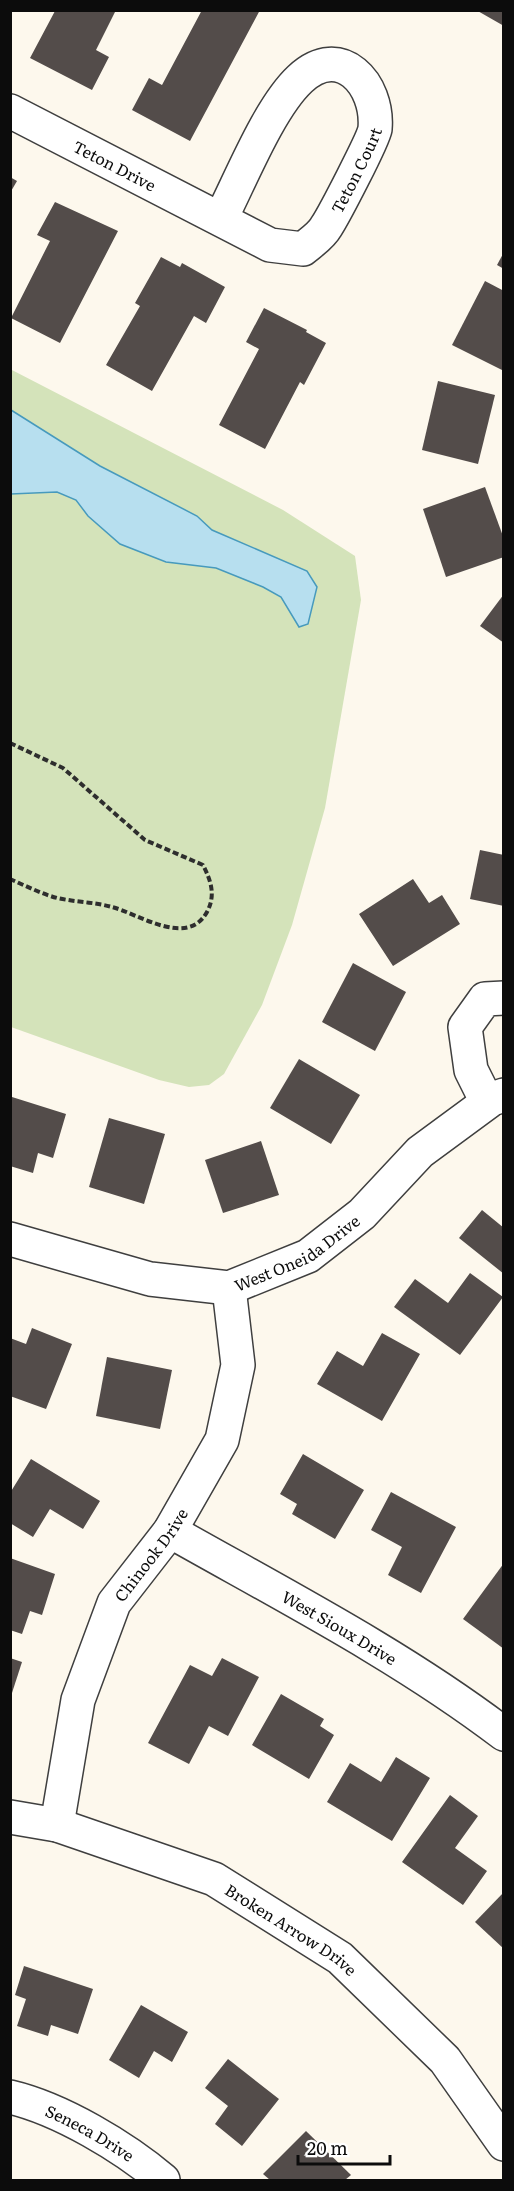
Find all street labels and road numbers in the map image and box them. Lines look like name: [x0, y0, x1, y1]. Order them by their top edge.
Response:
street label: Teton Court: [324, 124, 387, 217]
street label: Teton Drive: [69, 134, 161, 196]
street label: West Oneida Drive: [230, 1208, 364, 1297]
street label: Chinook Drive: [108, 1503, 193, 1606]
street label: West Sioux Drive: [278, 1584, 402, 1670]
street label: Broken Arrow Drive: [221, 1877, 363, 1981]
street label: Seneca Drive: [42, 2098, 140, 2167]

